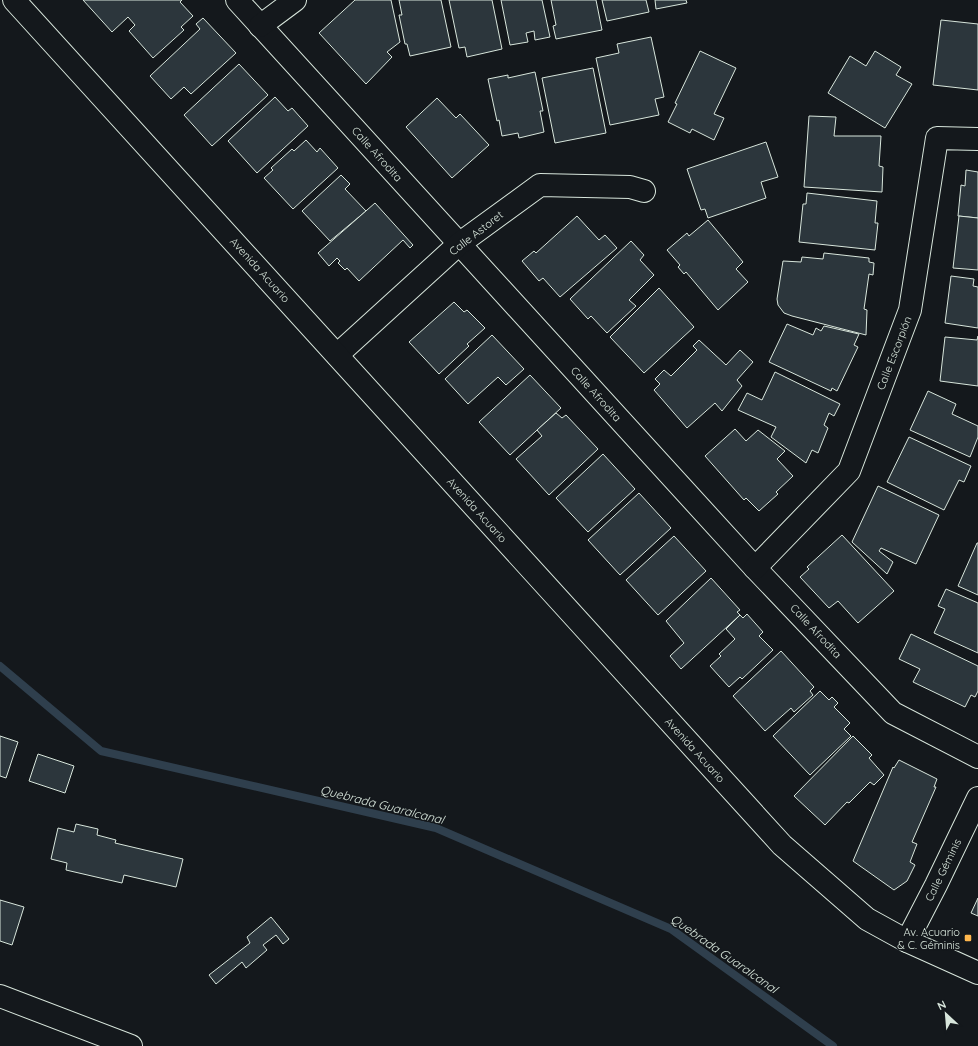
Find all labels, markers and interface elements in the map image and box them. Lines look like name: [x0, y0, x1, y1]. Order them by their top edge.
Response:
street label: Calle Afrodita: [349, 124, 405, 184]
street label: Calle Astoret: [446, 207, 506, 258]
street label: Avenida Acuario: [227, 235, 293, 306]
street label: Calle Escorpión: [873, 314, 915, 392]
street label: Calle Afrodita: [568, 364, 624, 424]
street label: Avenida Acuario: [444, 475, 510, 546]
street label: Calle Afrodita: [787, 601, 845, 661]
street label: Avenida Acuario: [662, 715, 728, 786]
water label: Quebrada Guaralcanal: [319, 782, 447, 827]
street label: Calle Géminis: [922, 836, 964, 904]
water label: Quebrada Guaralcanal: [668, 911, 782, 997]
place label: Av. Acuario & C. Géminis: [897, 925, 960, 952]
marker: Av. Acuario & C. Géminis: [963, 933, 973, 943]
north arrow: [926, 994, 966, 1034]
text: N: [935, 997, 948, 1013]

